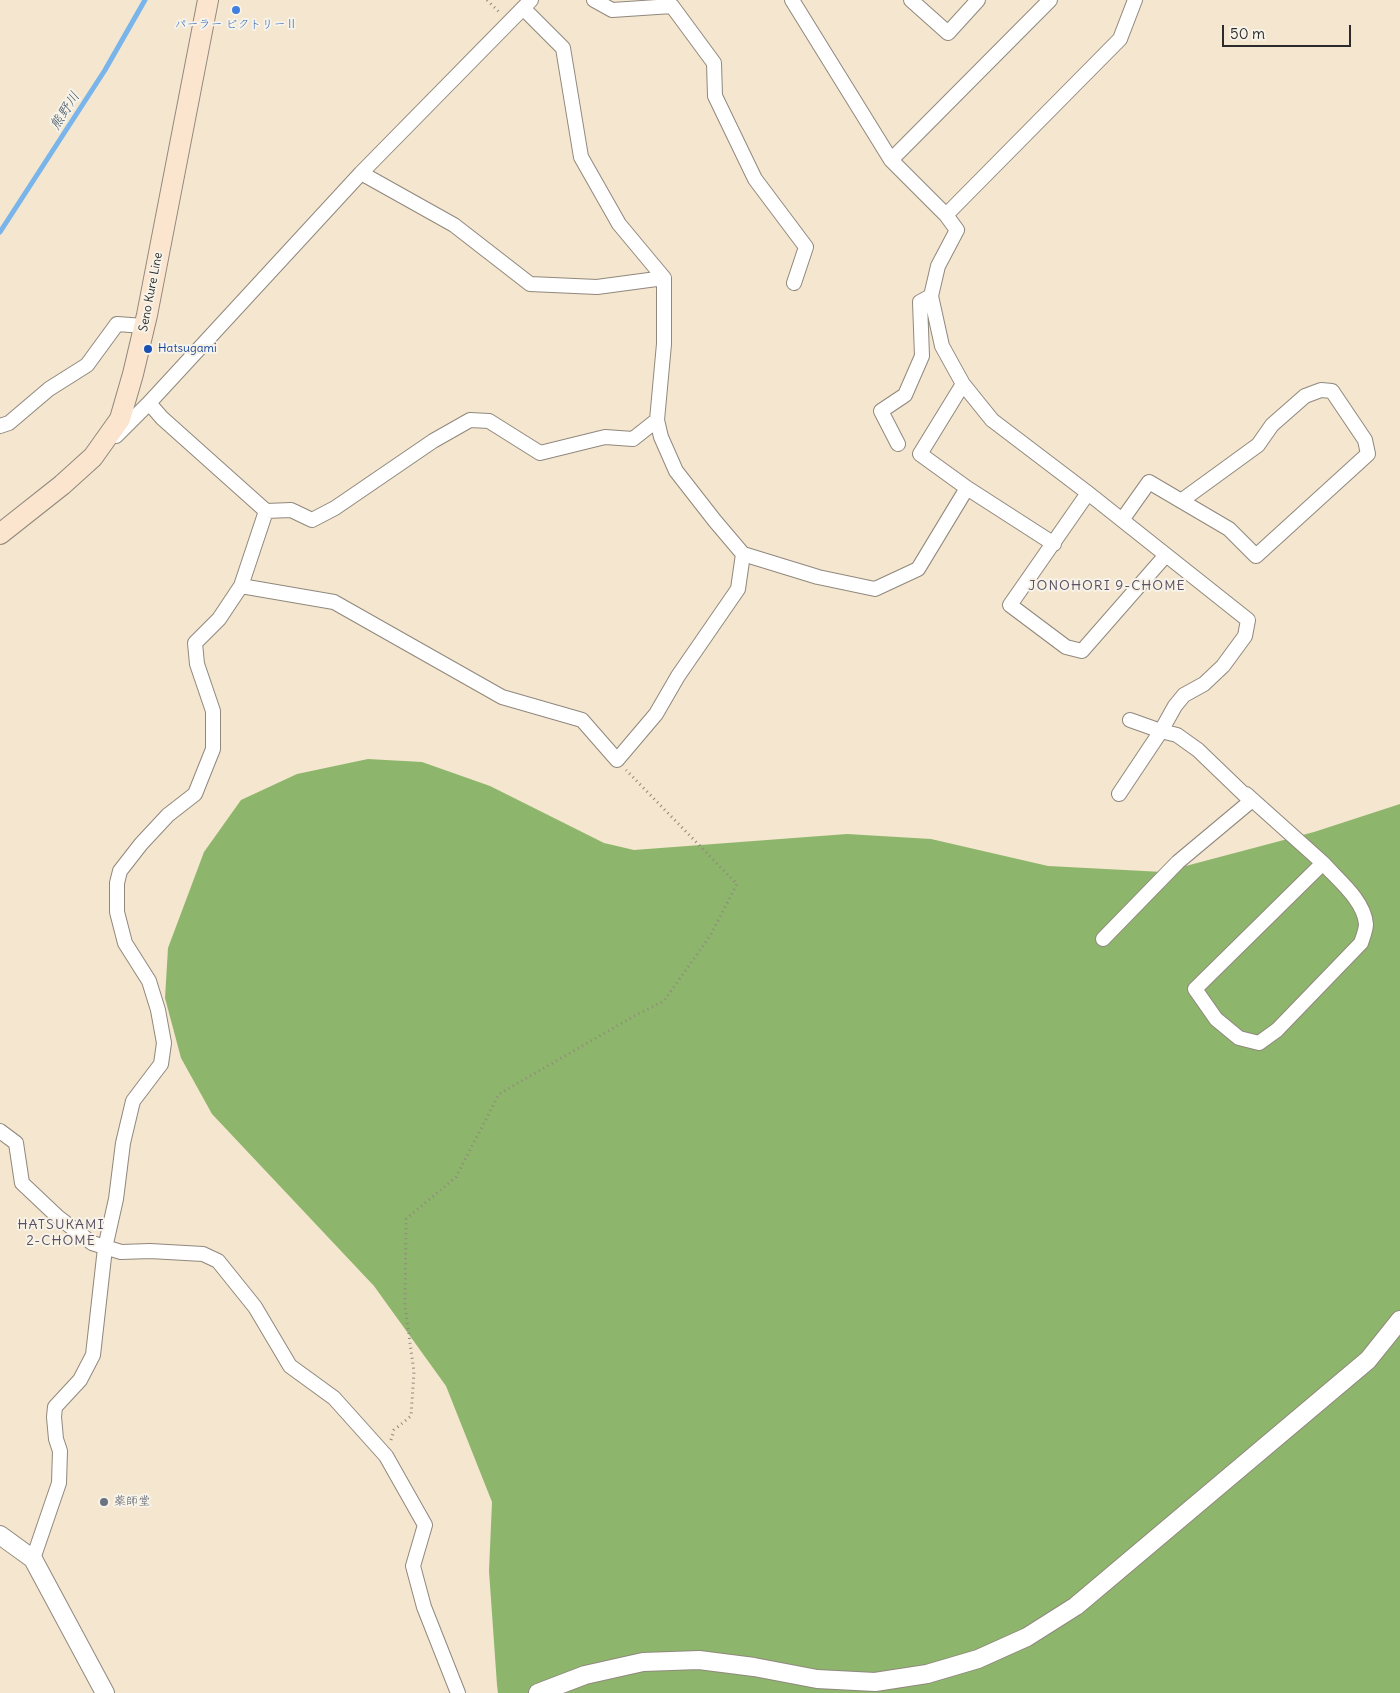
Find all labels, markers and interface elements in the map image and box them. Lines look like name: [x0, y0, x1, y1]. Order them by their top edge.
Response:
marker: パーラー ビクトリーⅡ: [230, 4, 242, 16]
scale bar: [1225, 15, 1354, 47]
place label: パーラー ビクトリーⅡ: [175, 18, 297, 32]
text: 50 m: [1230, 24, 1265, 43]
water label: 熊野川: [47, 89, 83, 133]
street label: Seno Kure Line: [136, 251, 166, 333]
place label: Hatsugami: [158, 342, 217, 356]
marker: Hatsugami: [142, 343, 154, 355]
district label: JONOHORI 9-CHOME: [1026, 578, 1188, 594]
district label: HATSUKAMI 2-CHOME: [16, 1217, 106, 1250]
place label: 薬師堂: [114, 1495, 150, 1509]
marker: 薬師堂: [98, 1496, 110, 1508]

